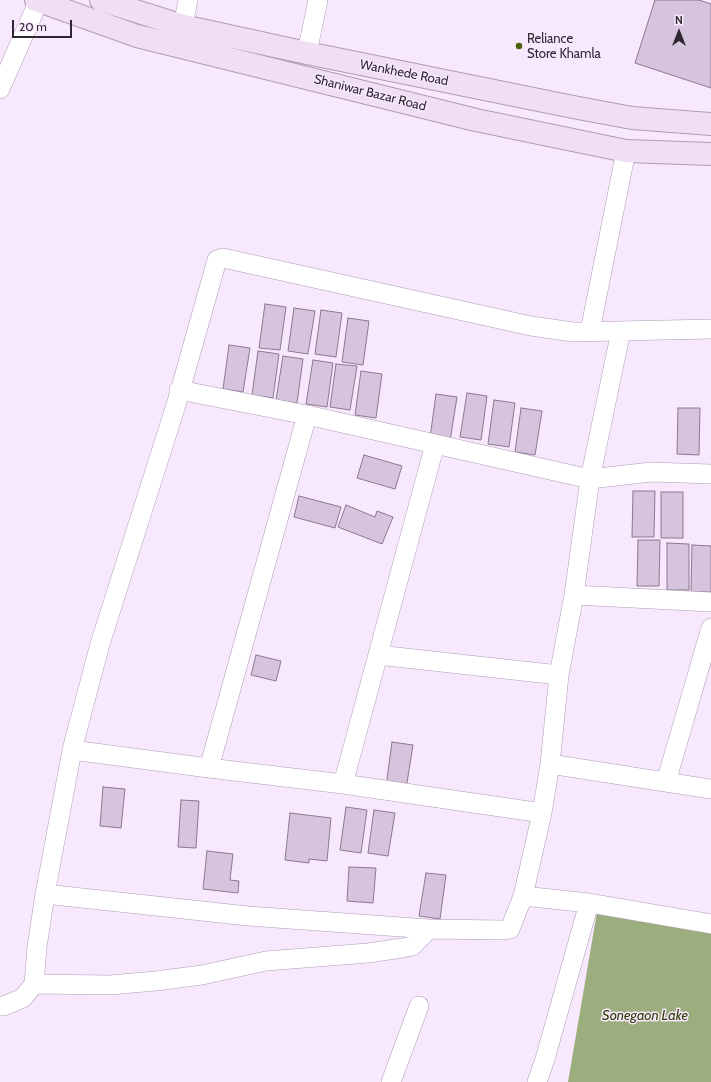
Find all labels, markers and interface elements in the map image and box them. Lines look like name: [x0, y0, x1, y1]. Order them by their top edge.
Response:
scale bar: [14, 12, 74, 38]
north arrow: [659, 12, 699, 52]
text: N: [675, 13, 683, 27]
text: 20 m: [19, 19, 47, 34]
place label: Reliance Store Khamla: [527, 31, 601, 62]
marker: Reliance Store Khamla: [514, 41, 524, 51]
street label: Wankhede Road: [358, 57, 450, 89]
street label: Shaniwar Bazar Road: [312, 72, 428, 114]
water label: Sonegaon Lake: [602, 1008, 688, 1024]

